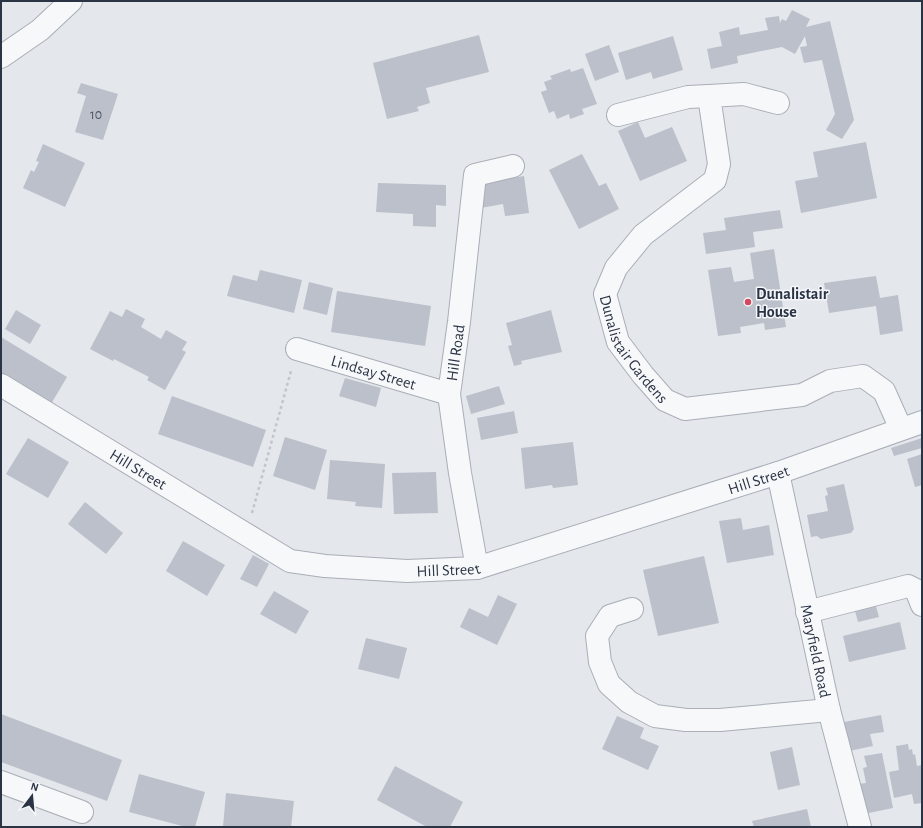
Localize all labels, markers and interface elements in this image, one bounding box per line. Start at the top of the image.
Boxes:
house number: 10 [90,108,102,122]
place label: Dunalistair House [756,286,829,320]
street label: Dunalistair Gardens [597,293,671,406]
marker: Dunalistair House [743,297,753,307]
street label: Hill Road [444,323,468,382]
street label: Lindsay Street [329,353,418,393]
street label: Hill Street [107,446,169,493]
street label: Hill Street [726,463,791,497]
street label: Hill Street [416,561,482,580]
street label: Maryfield Road [798,603,833,699]
north arrow [12,776,52,816]
text: N [29,781,40,793]

